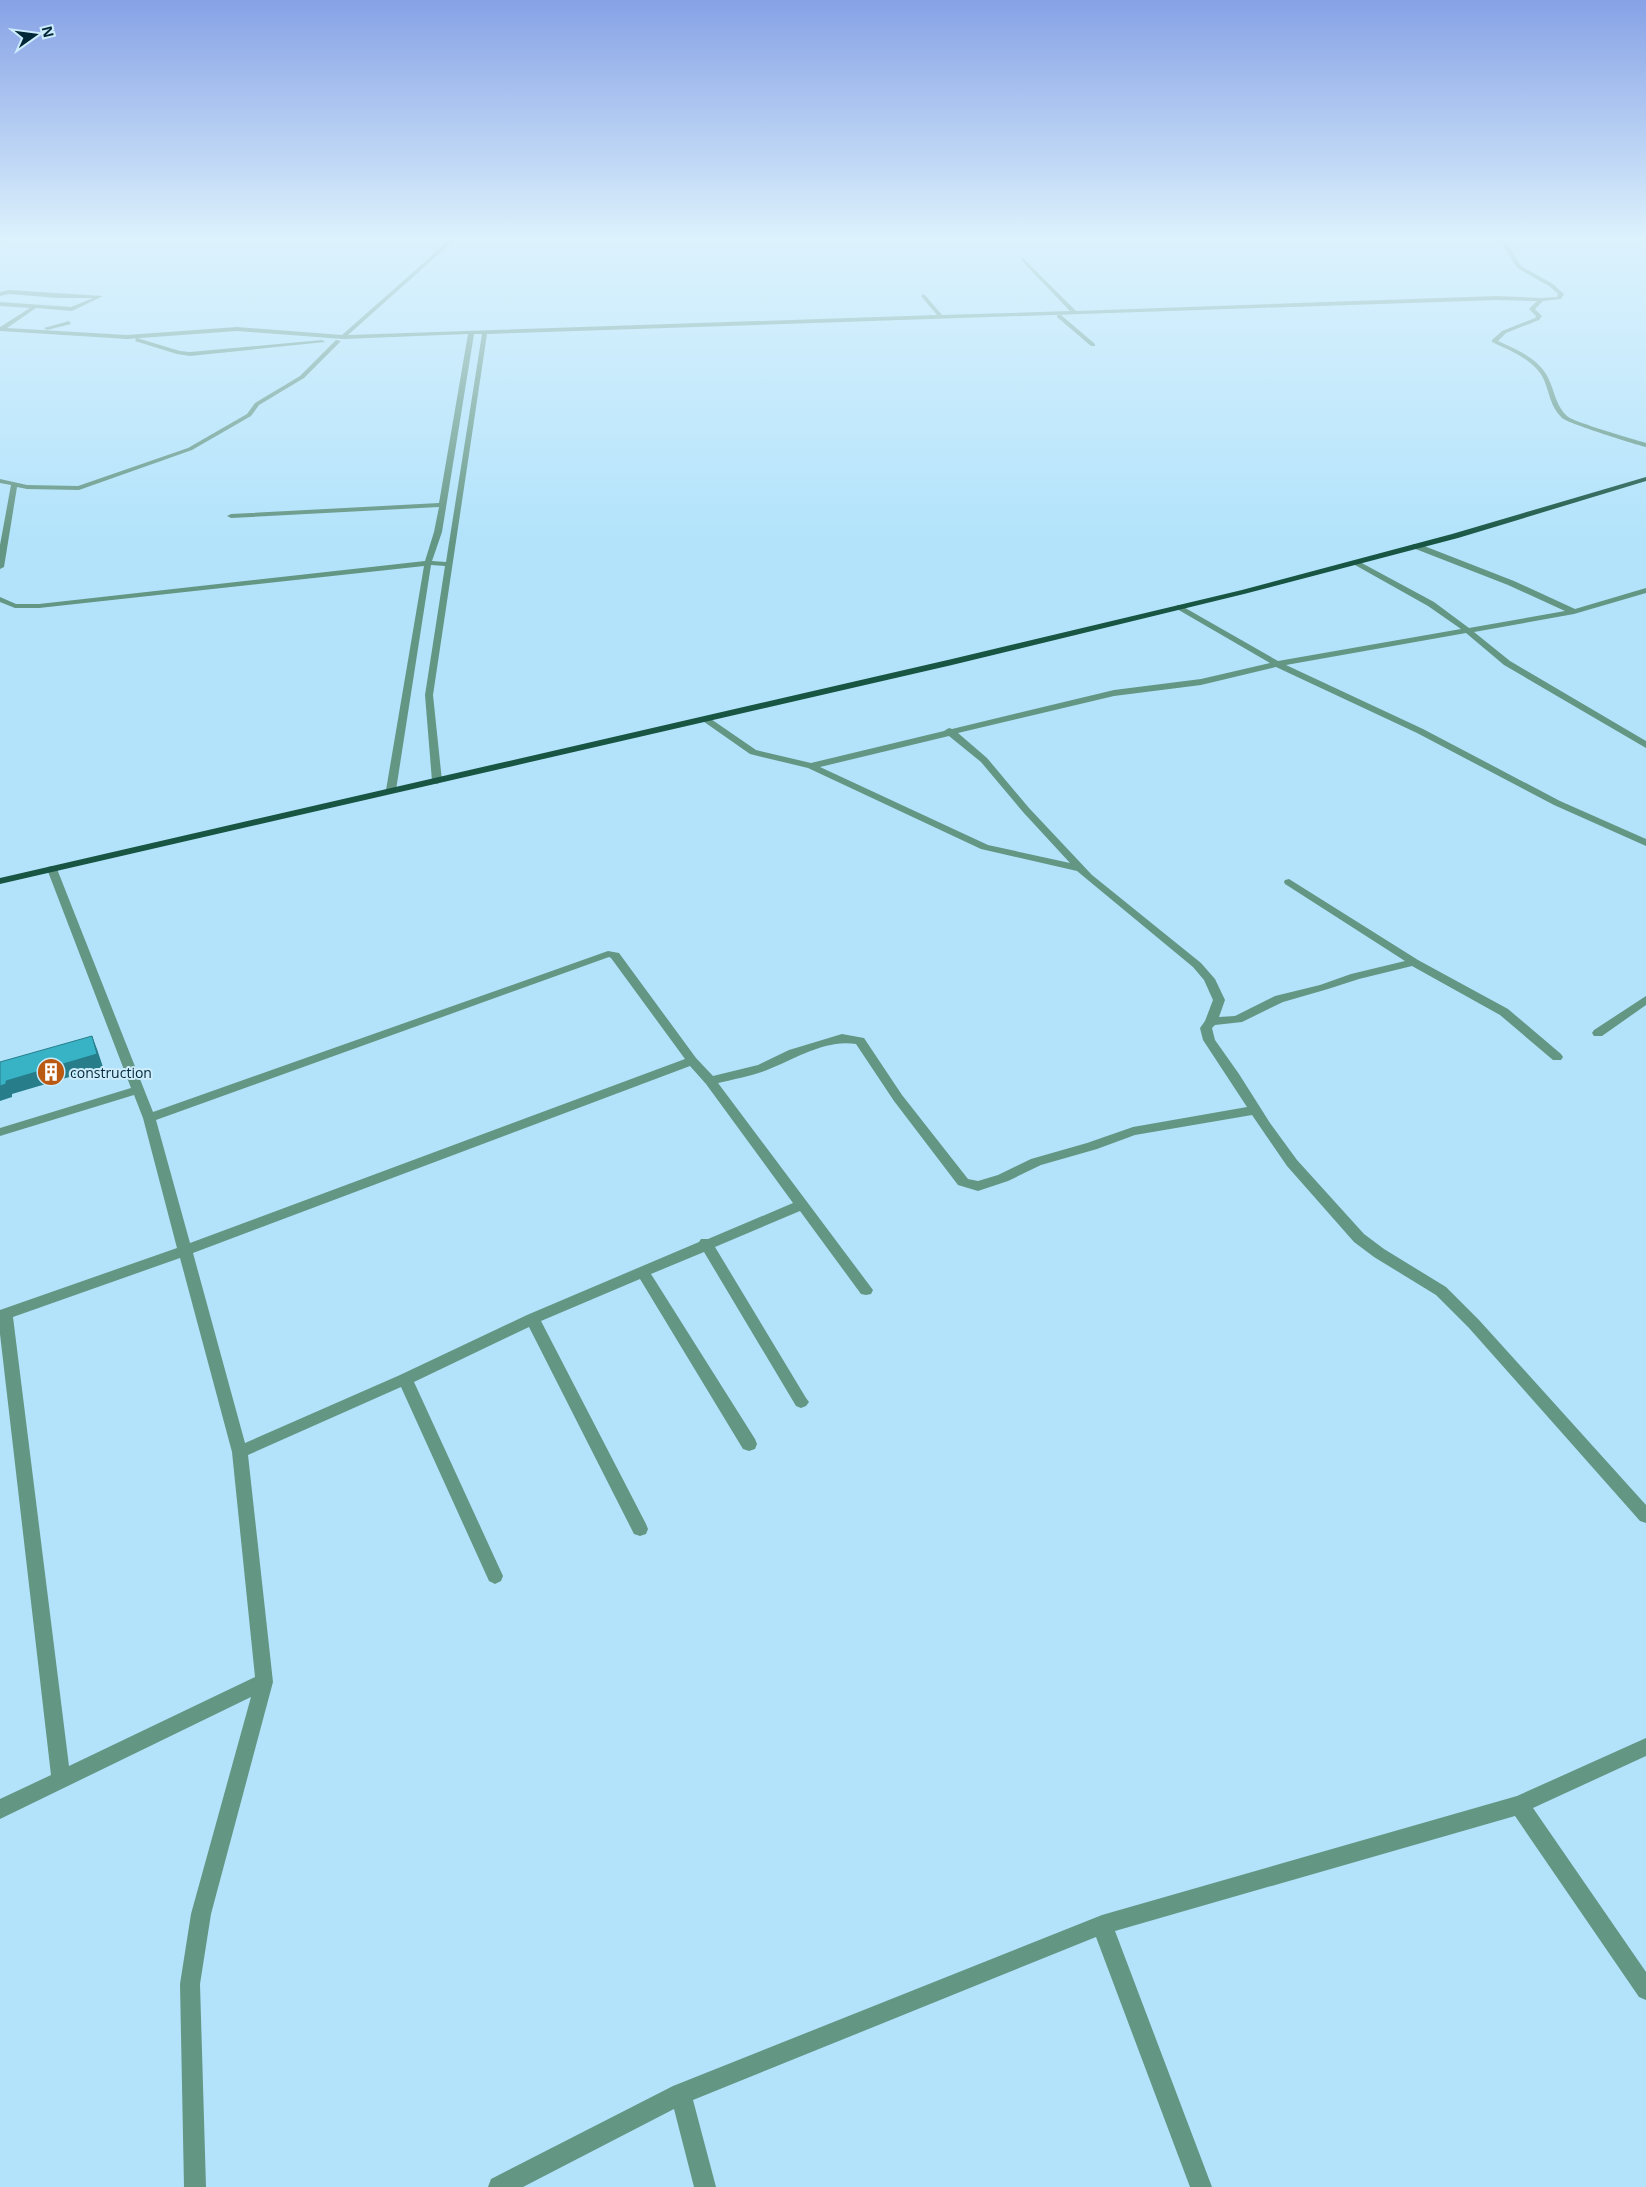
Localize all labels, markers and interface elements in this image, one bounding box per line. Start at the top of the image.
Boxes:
north arrow [10,10,60,60]
text: N [38,24,59,40]
building icon: construction [36,1057,66,1087]
place label: construction [70,1063,152,1082]

